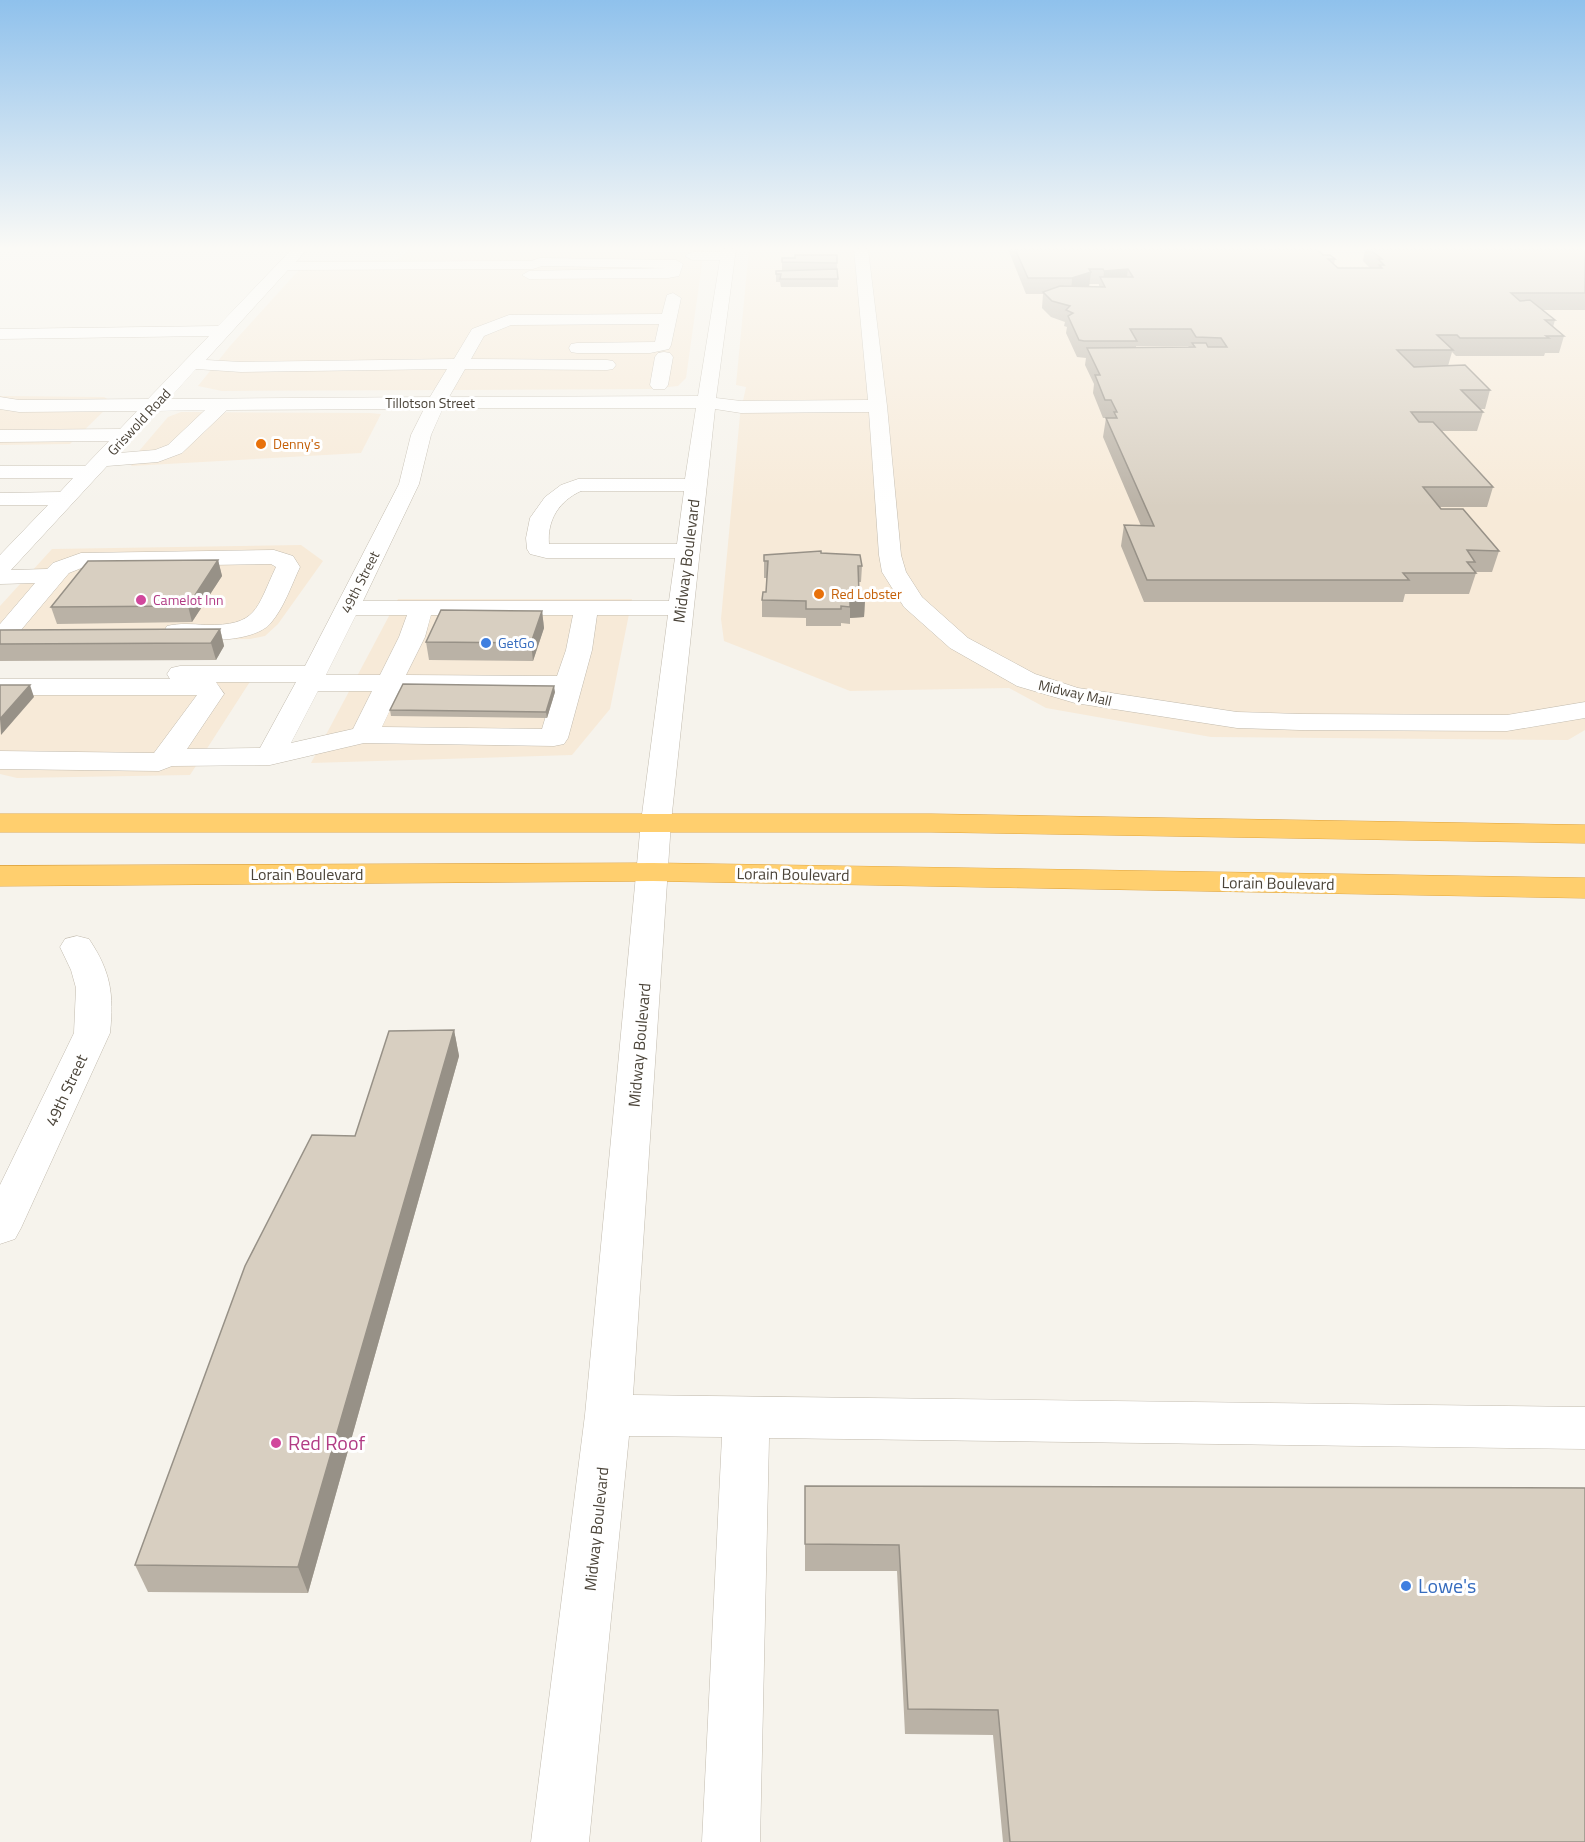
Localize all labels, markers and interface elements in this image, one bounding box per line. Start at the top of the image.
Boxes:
street label: Griswold Road [102,383,175,460]
street label: Tillotson Street [385,392,475,413]
place label: Denny's [273,433,320,454]
marker: Denny's [254,437,268,451]
street label: Midway Boulevard [667,498,705,624]
street label: 49th Street [335,547,384,617]
place label: Red Lobster [831,583,902,604]
marker: Red Lobster [812,587,826,601]
place label: Camelot Inn [153,589,223,610]
marker: Camelot Inn [134,593,148,607]
place label: GetGo [498,632,535,653]
marker: GetGo [479,636,493,650]
street label: Midway Mall [1036,674,1114,711]
street label: Lorain Boulevard [736,861,850,887]
street label: Lorain Boulevard [250,862,364,886]
street label: Lorain Boulevard [1221,870,1335,896]
street label: Midway Boulevard [622,982,656,1108]
street label: 49th Street [39,1050,93,1130]
place label: Red Roof [288,1427,365,1458]
marker: Red Roof [269,1436,283,1450]
street label: Midway Boulevard [578,1466,614,1592]
place label: Lowe's [1418,1570,1476,1601]
marker: Lowe's [1399,1579,1413,1593]

